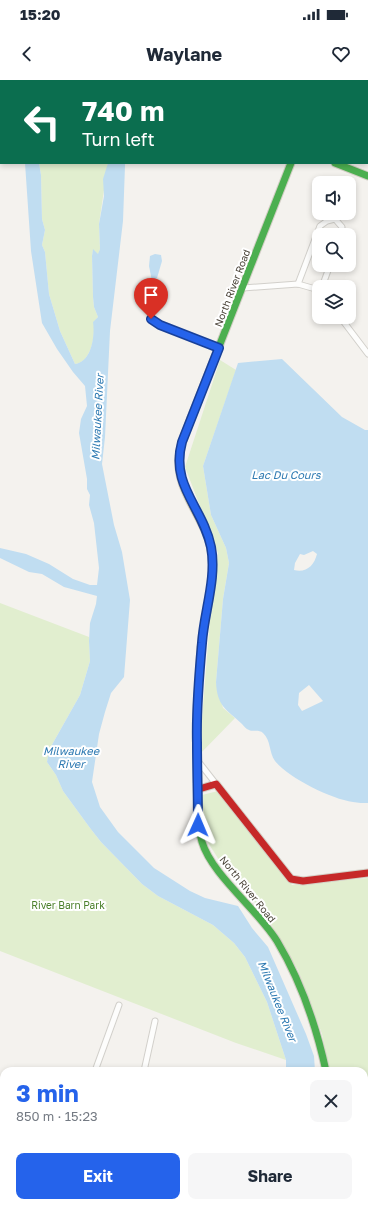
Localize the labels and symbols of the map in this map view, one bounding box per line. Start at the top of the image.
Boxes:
street label: North River Road [212,248,252,328]
pin [134,278,168,319]
water label: Milwaukee River [88,372,106,460]
water label: Lac Du Cours [251,468,322,481]
water label: Milwaukee River [43,744,101,770]
position arrow [177,804,219,846]
street label: North River Road [218,853,278,925]
park label: River Barn Park [31,899,105,911]
water label: Milwaukee River [256,959,301,1045]

